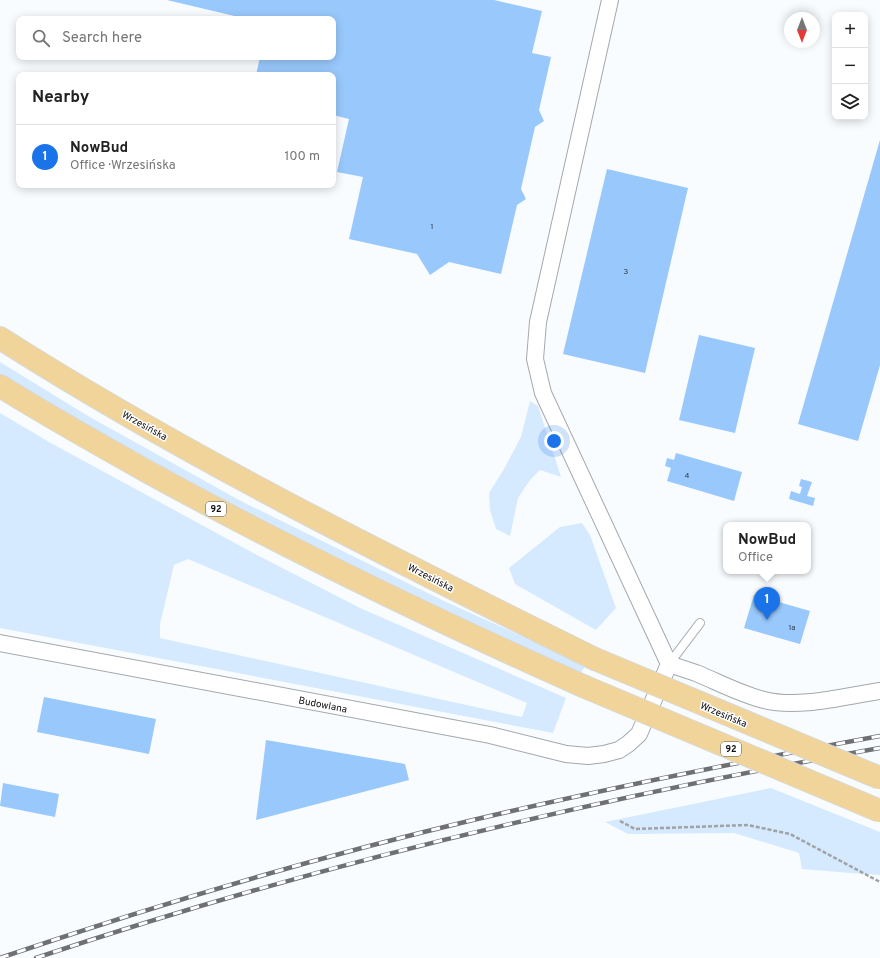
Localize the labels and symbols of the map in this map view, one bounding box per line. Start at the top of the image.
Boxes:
north arrow [784,12,820,48]
house number: 1 [431,222,433,232]
house number: 3 [624,267,629,277]
street label: Wrzesińska [119,409,169,444]
your location [544,431,564,451]
house number: 4 [685,471,690,481]
road number: 92 [206,502,226,516]
street label: Wrzesińska [405,561,455,595]
pin: 1 [754,587,780,620]
house number: 1a [789,623,795,633]
street label: Budowlana [297,694,348,717]
street label: Wrzesińska [698,700,749,731]
road number: 92 [721,742,741,756]

